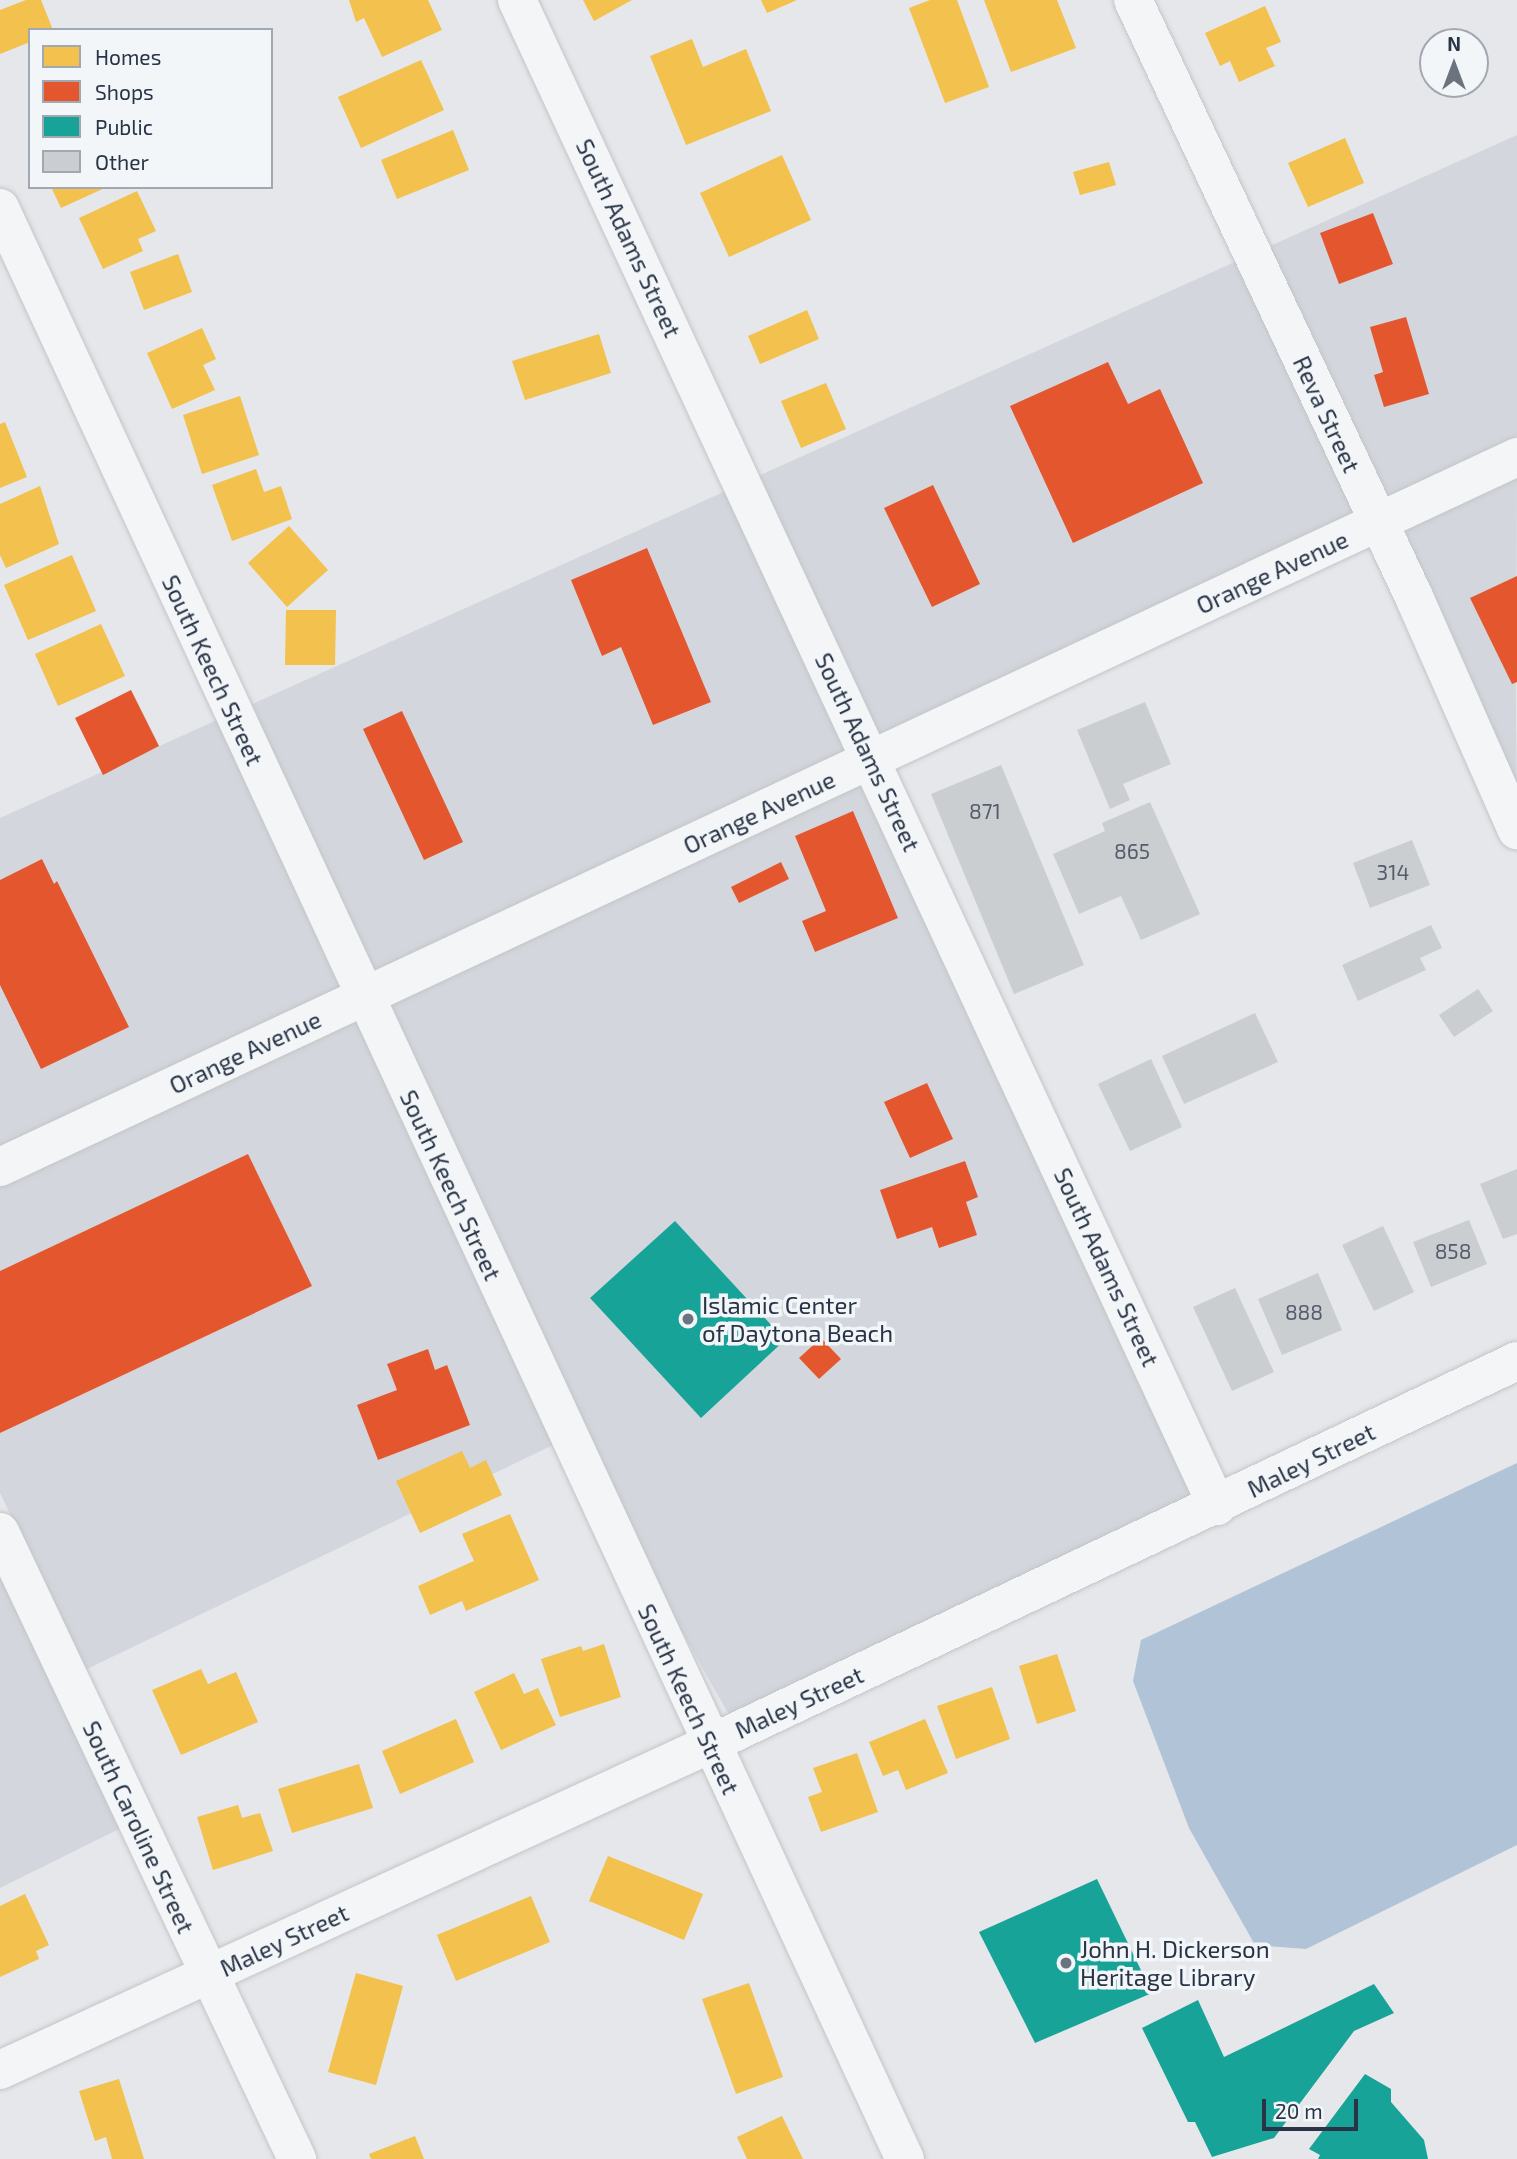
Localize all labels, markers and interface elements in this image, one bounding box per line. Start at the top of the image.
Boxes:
legend [28,28,273,189]
north arrow [1419,28,1489,98]
text: N [1447,32,1461,55]
text: Homes [95,44,161,69]
text: Shops [95,79,154,104]
text: Public [95,114,153,139]
street label: South Adams Street [570,134,688,342]
text: Other [95,149,149,174]
street label: Reva Street [1287,351,1367,477]
street label: Orange Avenue [1191,524,1353,620]
street label: South Keech Street [156,570,270,770]
street label: South Adams Street [809,648,927,856]
street label: Orange Avenue [678,764,840,860]
house number: 871 [969,798,1001,824]
house number: 865 [1114,838,1150,864]
house number: 314 [1377,859,1409,885]
street label: Orange Avenue [164,1004,326,1100]
street label: South Keech Street [394,1085,508,1285]
street label: South Adams Street [1048,1163,1166,1371]
house number: 858 [1435,1238,1471,1264]
place label: Islamic Center of Daytona Beach [702,1291,894,1347]
house number: 888 [1285,1299,1323,1325]
marker: Islamic Center of Daytona Beach [680,1311,696,1327]
street label: Maley Street [1242,1417,1380,1503]
street label: South Keech Street [632,1599,746,1799]
street label: Maley Street [730,1660,868,1744]
street label: South Caroline Street [77,1716,201,1938]
street label: Maley Street [215,1898,353,1982]
place label: John H. Dickerson Heritage Library [1080,1935,1270,1991]
marker: John H. Dickerson Heritage Library [1058,1955,1074,1971]
scale bar [1265,2086,1361,2130]
text: 20 m [1275,2098,1323,2123]

